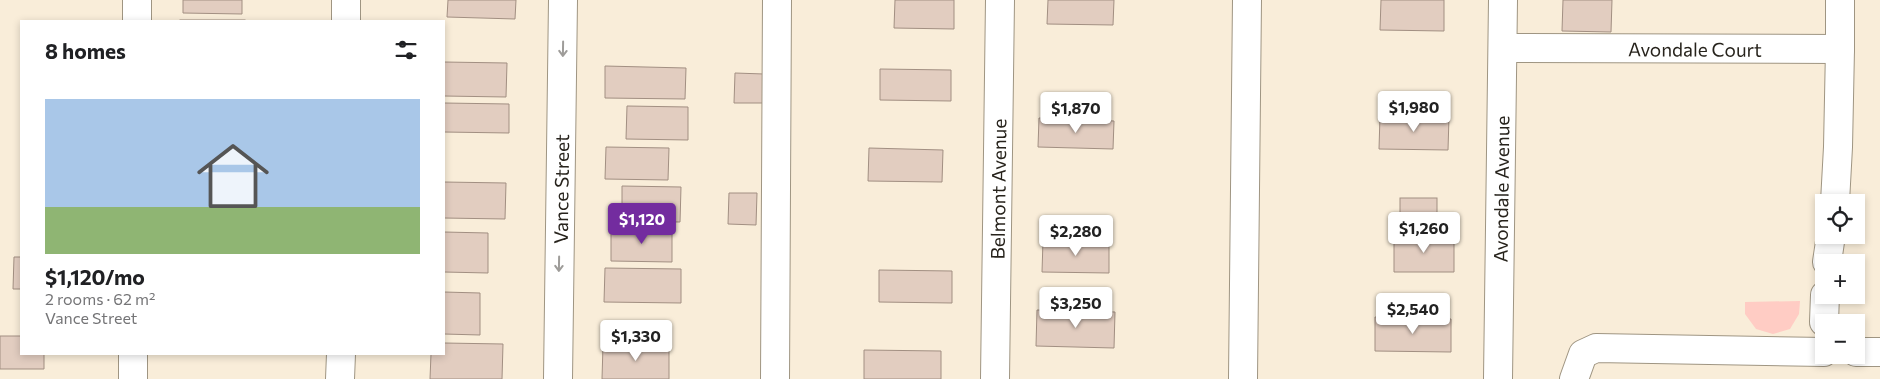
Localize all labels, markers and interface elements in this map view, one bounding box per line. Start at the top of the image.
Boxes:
icon: filters [392,36,420,64]
street label: Avondale Court [1628,37,1762,60]
text: 8 homes [45,38,126,63]
one-way arrow [558,40,567,56]
pin: $1,980 [1373,90,1455,133]
pin: $1,870 [1035,92,1117,134]
text: $1,980 [1389,97,1439,116]
text: $1,870 [1051,98,1101,117]
street label: Avondale Avenue [1488,115,1513,263]
street label: Belmont Avenue [985,118,1010,260]
icon: home [188,131,278,221]
street label: Vance Street [548,134,573,244]
map controls [1815,194,1865,364]
button: locate [1815,194,1865,244]
pin: $1,120 [601,202,683,245]
text: $1,120 [619,209,665,228]
pin: $1,260 [1383,212,1465,254]
pin: $2,280 [1035,214,1117,257]
text: $1,260 [1399,218,1449,237]
text: $2,280 [1050,221,1102,240]
button: + [1815,254,1865,304]
one-way arrow [555,255,564,271]
text: $1,120/mo [45,264,145,289]
pin: $3,250 [1035,286,1117,329]
text: 2 rooms · 62 m² [45,289,155,308]
pin: $2,540 [1372,292,1454,335]
text: $3,250 [1050,293,1102,312]
text: $2,540 [1387,299,1439,318]
text: Vance Street [45,308,137,327]
button: − [1815,314,1865,364]
pin: $1,330 [595,320,677,362]
text: $1,330 [611,326,661,345]

